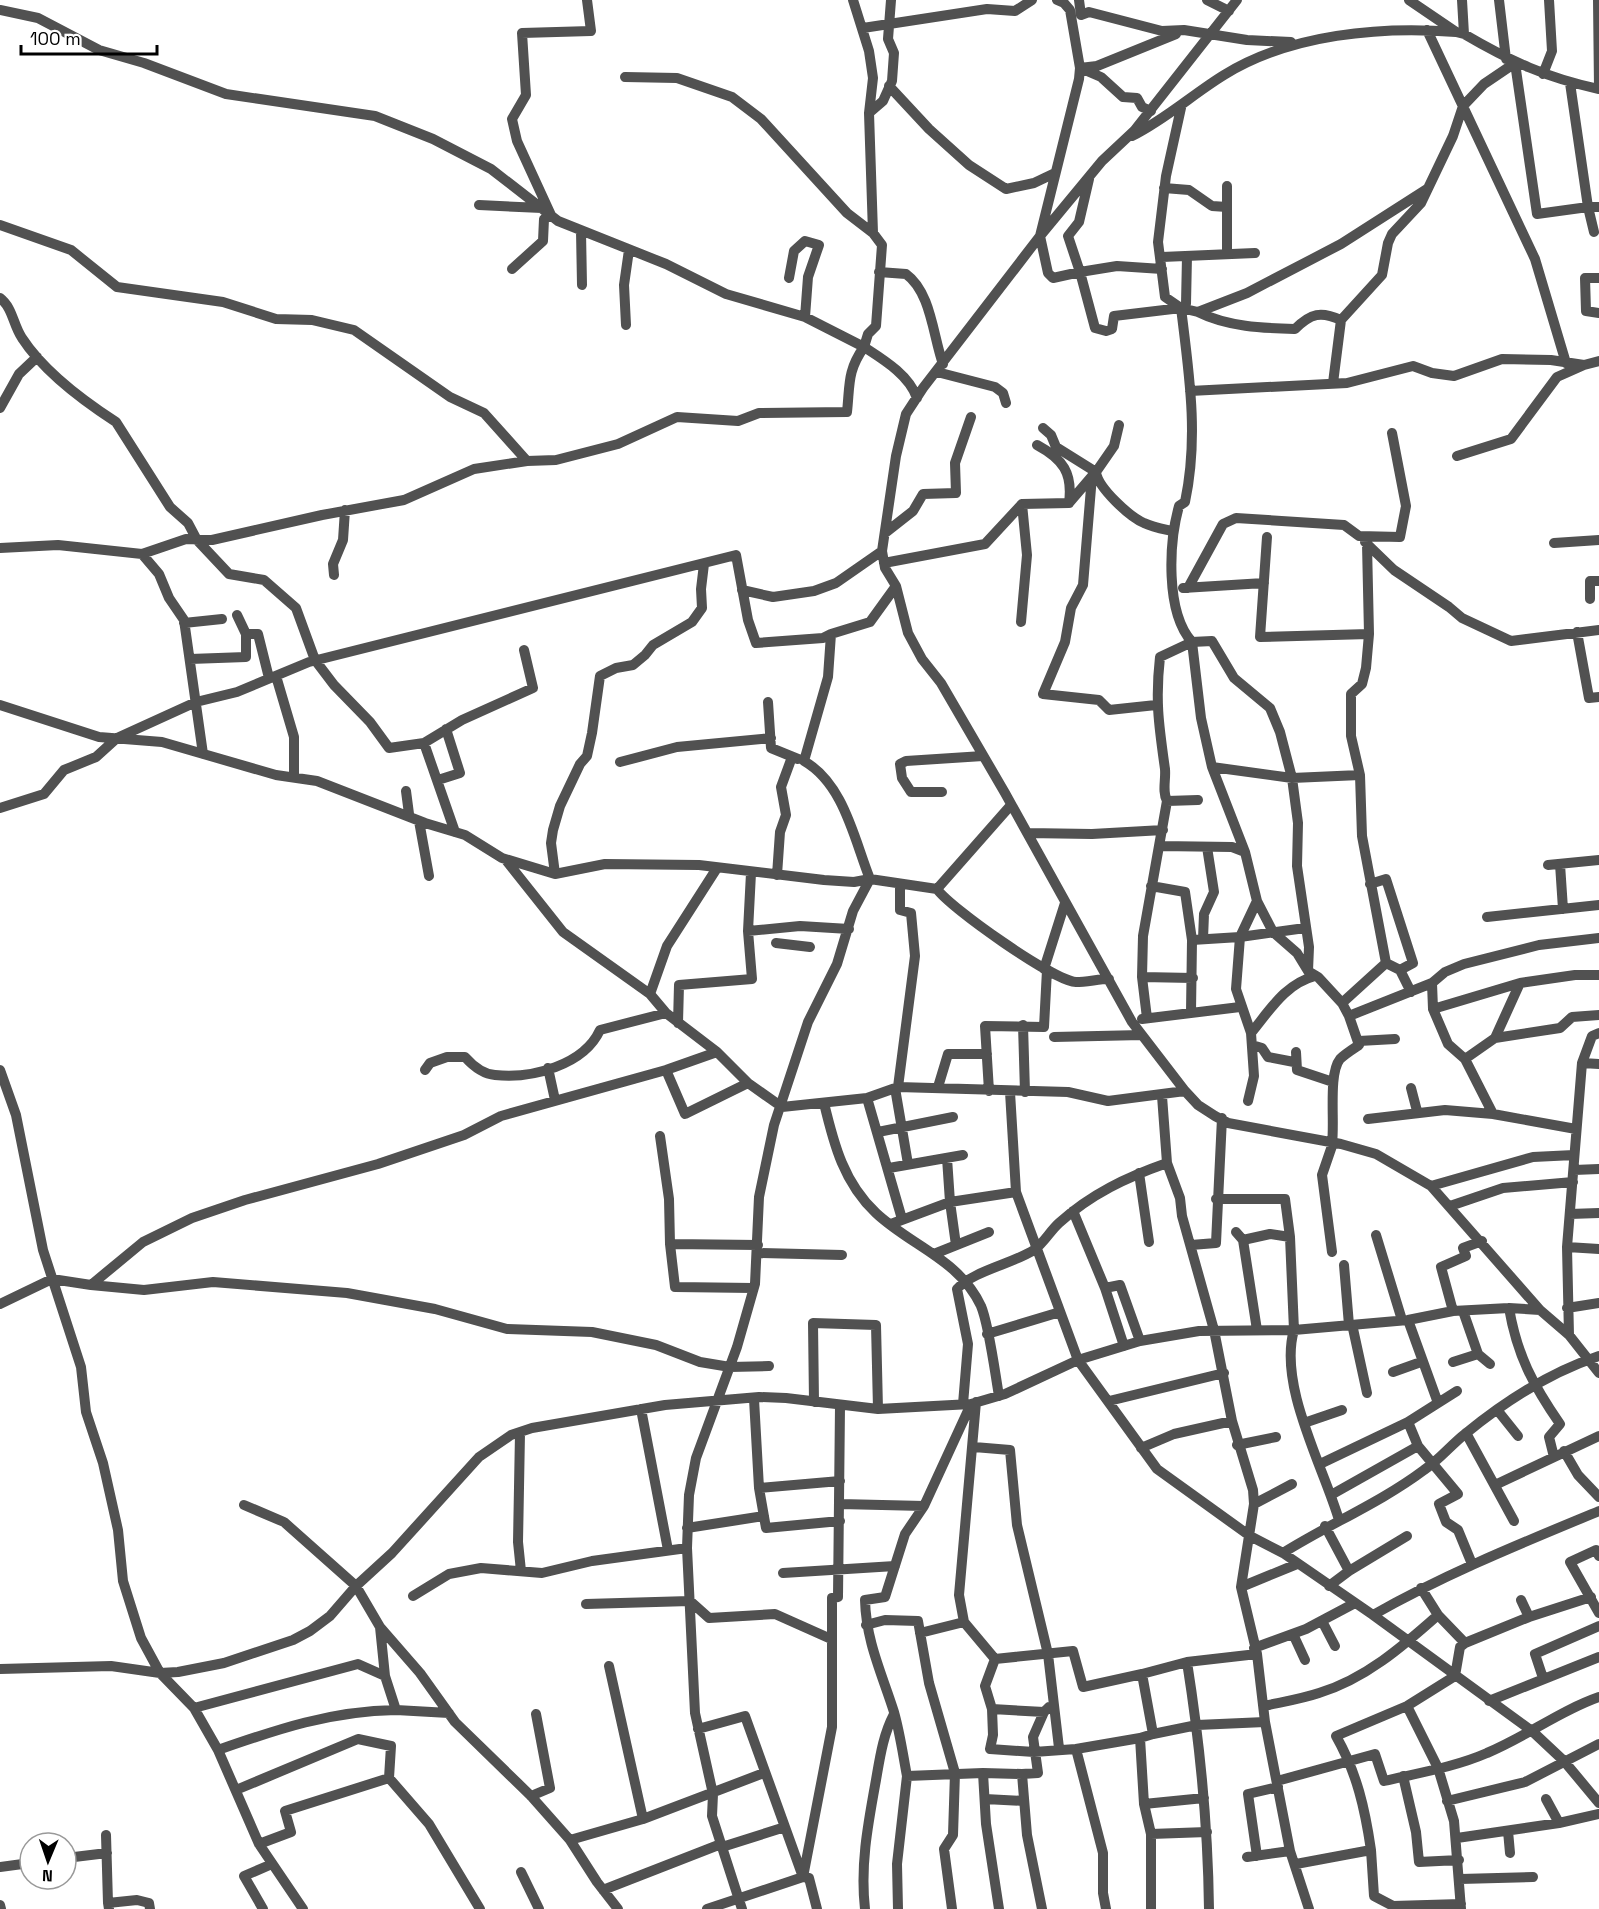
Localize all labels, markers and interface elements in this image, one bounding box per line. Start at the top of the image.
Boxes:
scale bar [21,18,158,56]
text: 100 m [30,27,81,50]
north arrow [18,1831,78,1891]
text: N [42,1865,53,1886]

